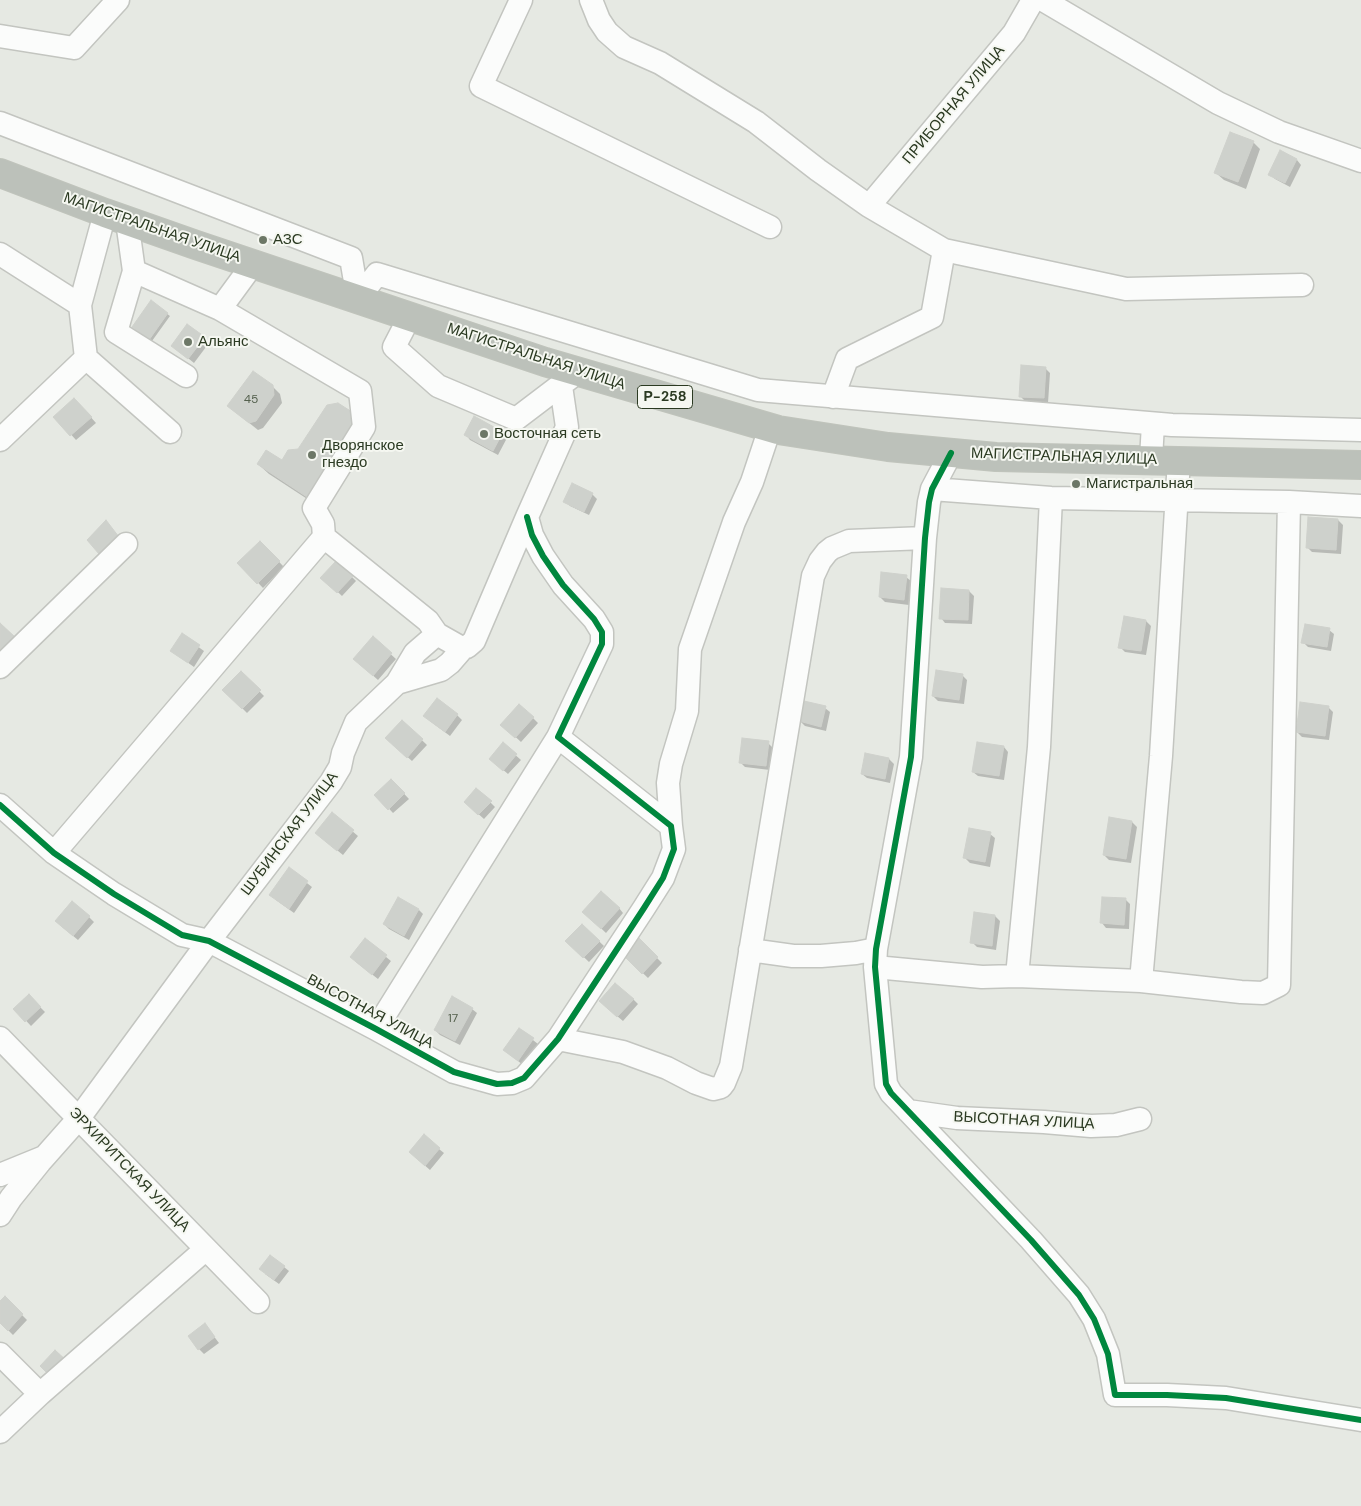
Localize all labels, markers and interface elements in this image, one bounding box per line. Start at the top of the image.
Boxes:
street label: ПРИБОРНАЯ УЛИЦА [899,42,1009,168]
street label: МАГИСТРАЛЬНАЯ УЛИЦА [61,189,243,267]
place label: АЗС [273,231,303,249]
marker: АЗС [257,234,269,246]
street label: МАГИСТРАЛЬНАЯ УЛИЦА [445,320,627,394]
place label: Альянс [198,333,248,351]
marker: Альянс [182,336,194,348]
road number: Р-258 [638,386,692,408]
house number: 45 [244,393,258,407]
place label: Восточная сеть [494,425,601,443]
marker: Восточная сеть [478,428,490,440]
place label: Дворянское гнездо [322,437,404,472]
street label: МАГИСТРАЛЬНАЯ УЛИЦА [971,445,1157,469]
marker: Дворянское гнездо [306,449,318,461]
place label: Магистральная [1086,475,1193,493]
marker: Магистральная [1070,478,1082,490]
street label: ШУБИНСКАЯ УЛИЦА [238,769,342,899]
street label: ВЫСОТНАЯ УЛИЦА [304,971,436,1053]
house number: 17 [448,1012,458,1026]
street label: ЭРХИРИТСКАЯ УЛИЦА [65,1104,193,1236]
street label: ВЫСОТНАЯ УЛИЦА [953,1108,1095,1134]

